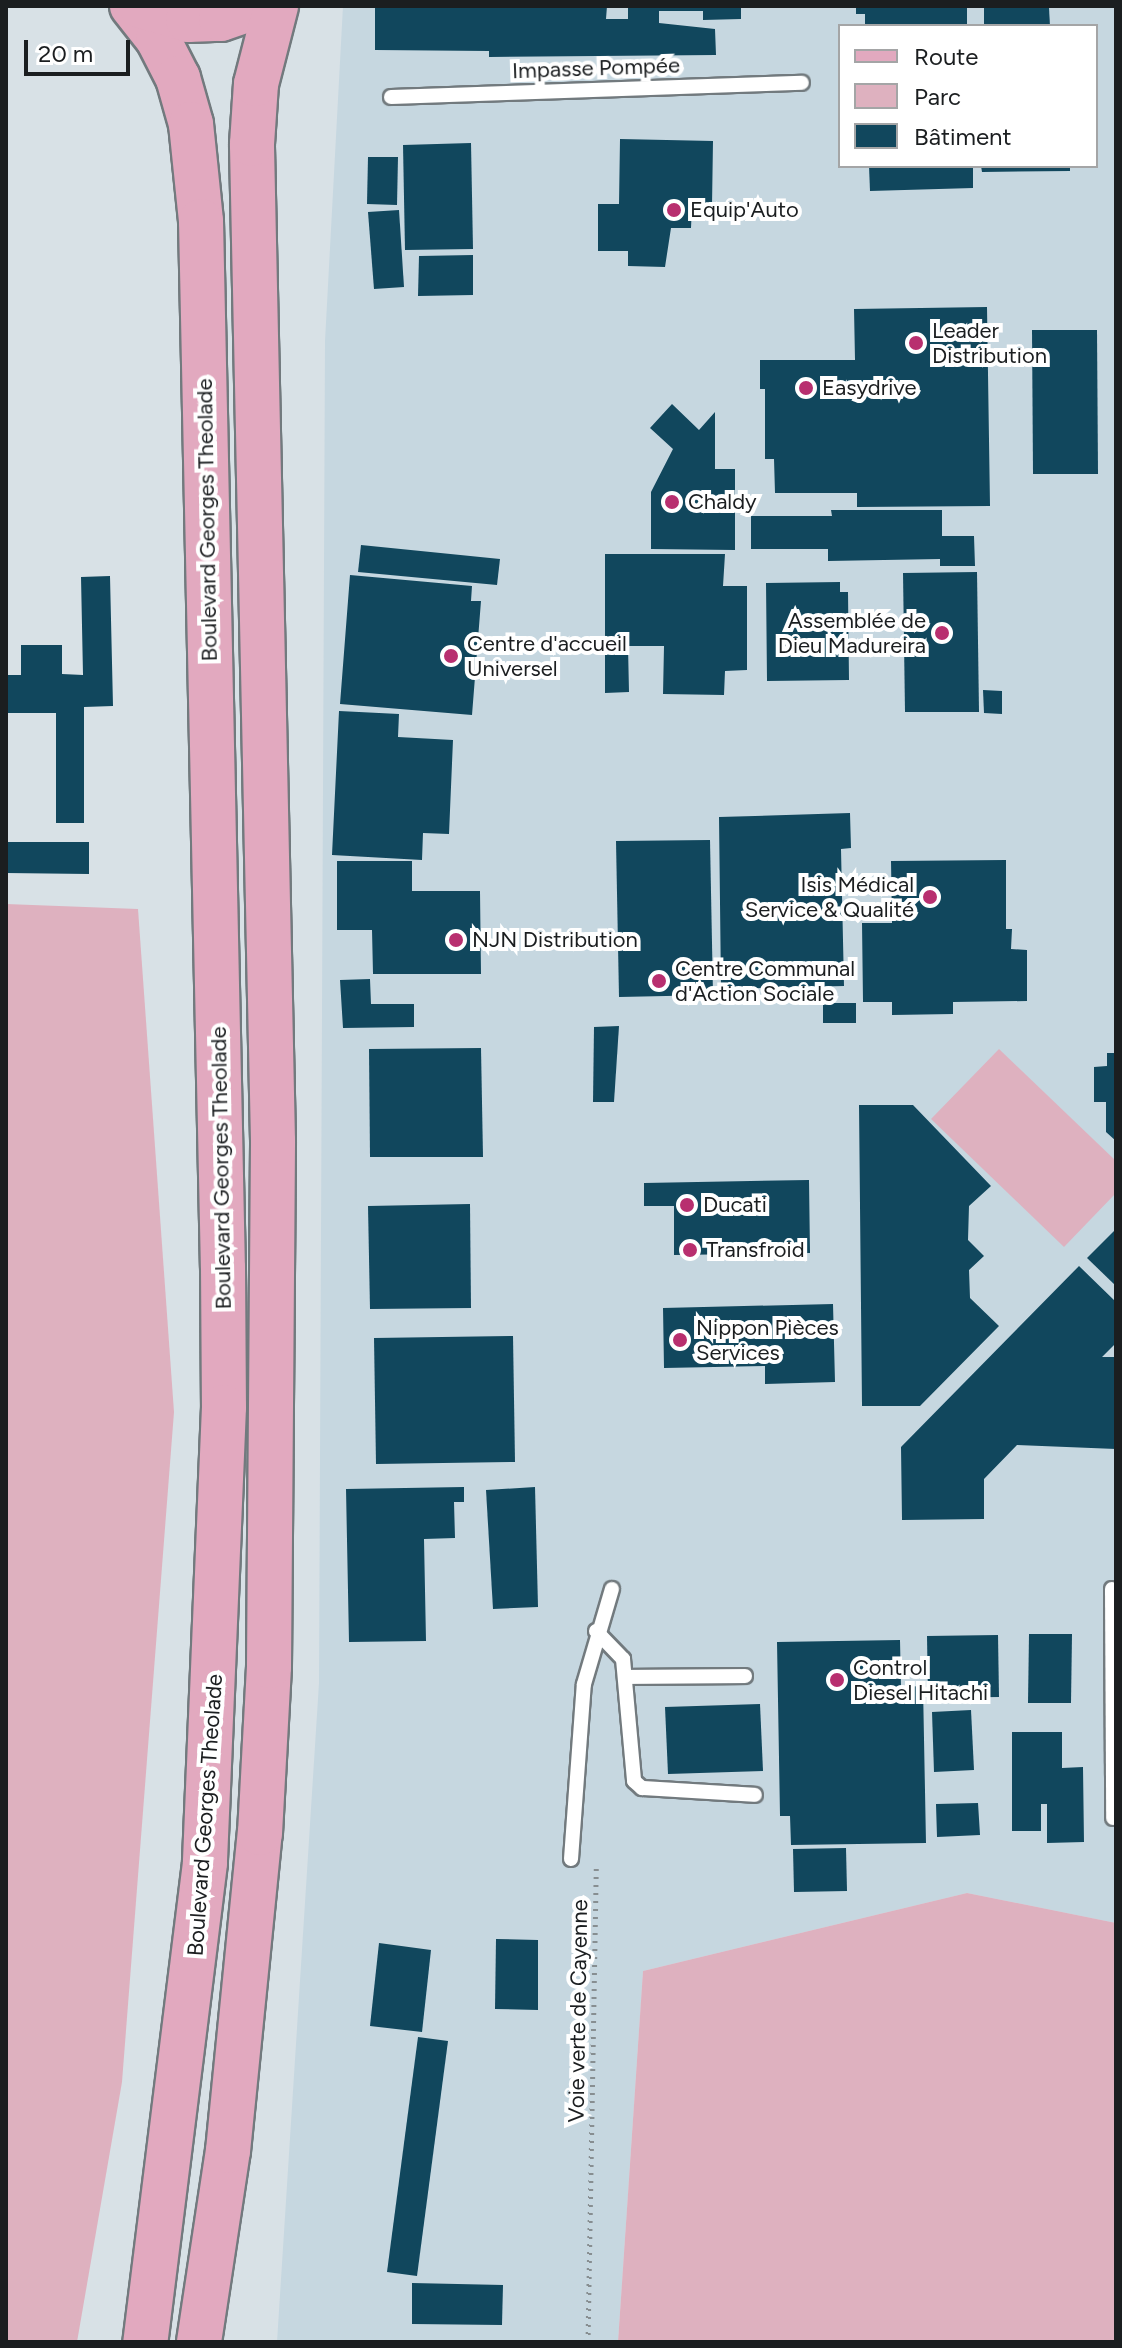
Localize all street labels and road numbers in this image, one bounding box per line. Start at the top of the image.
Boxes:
street label: Impasse Pompée [512,52,680,84]
street label: Boulevard Georges Theolade [191,378,223,662]
street label: Boulevard Georges Theolade [205,1026,237,1310]
street label: Boulevard Georges Theolade [182,1673,228,1957]
street label: Voie verte de Cayenne [563,1899,593,2123]

